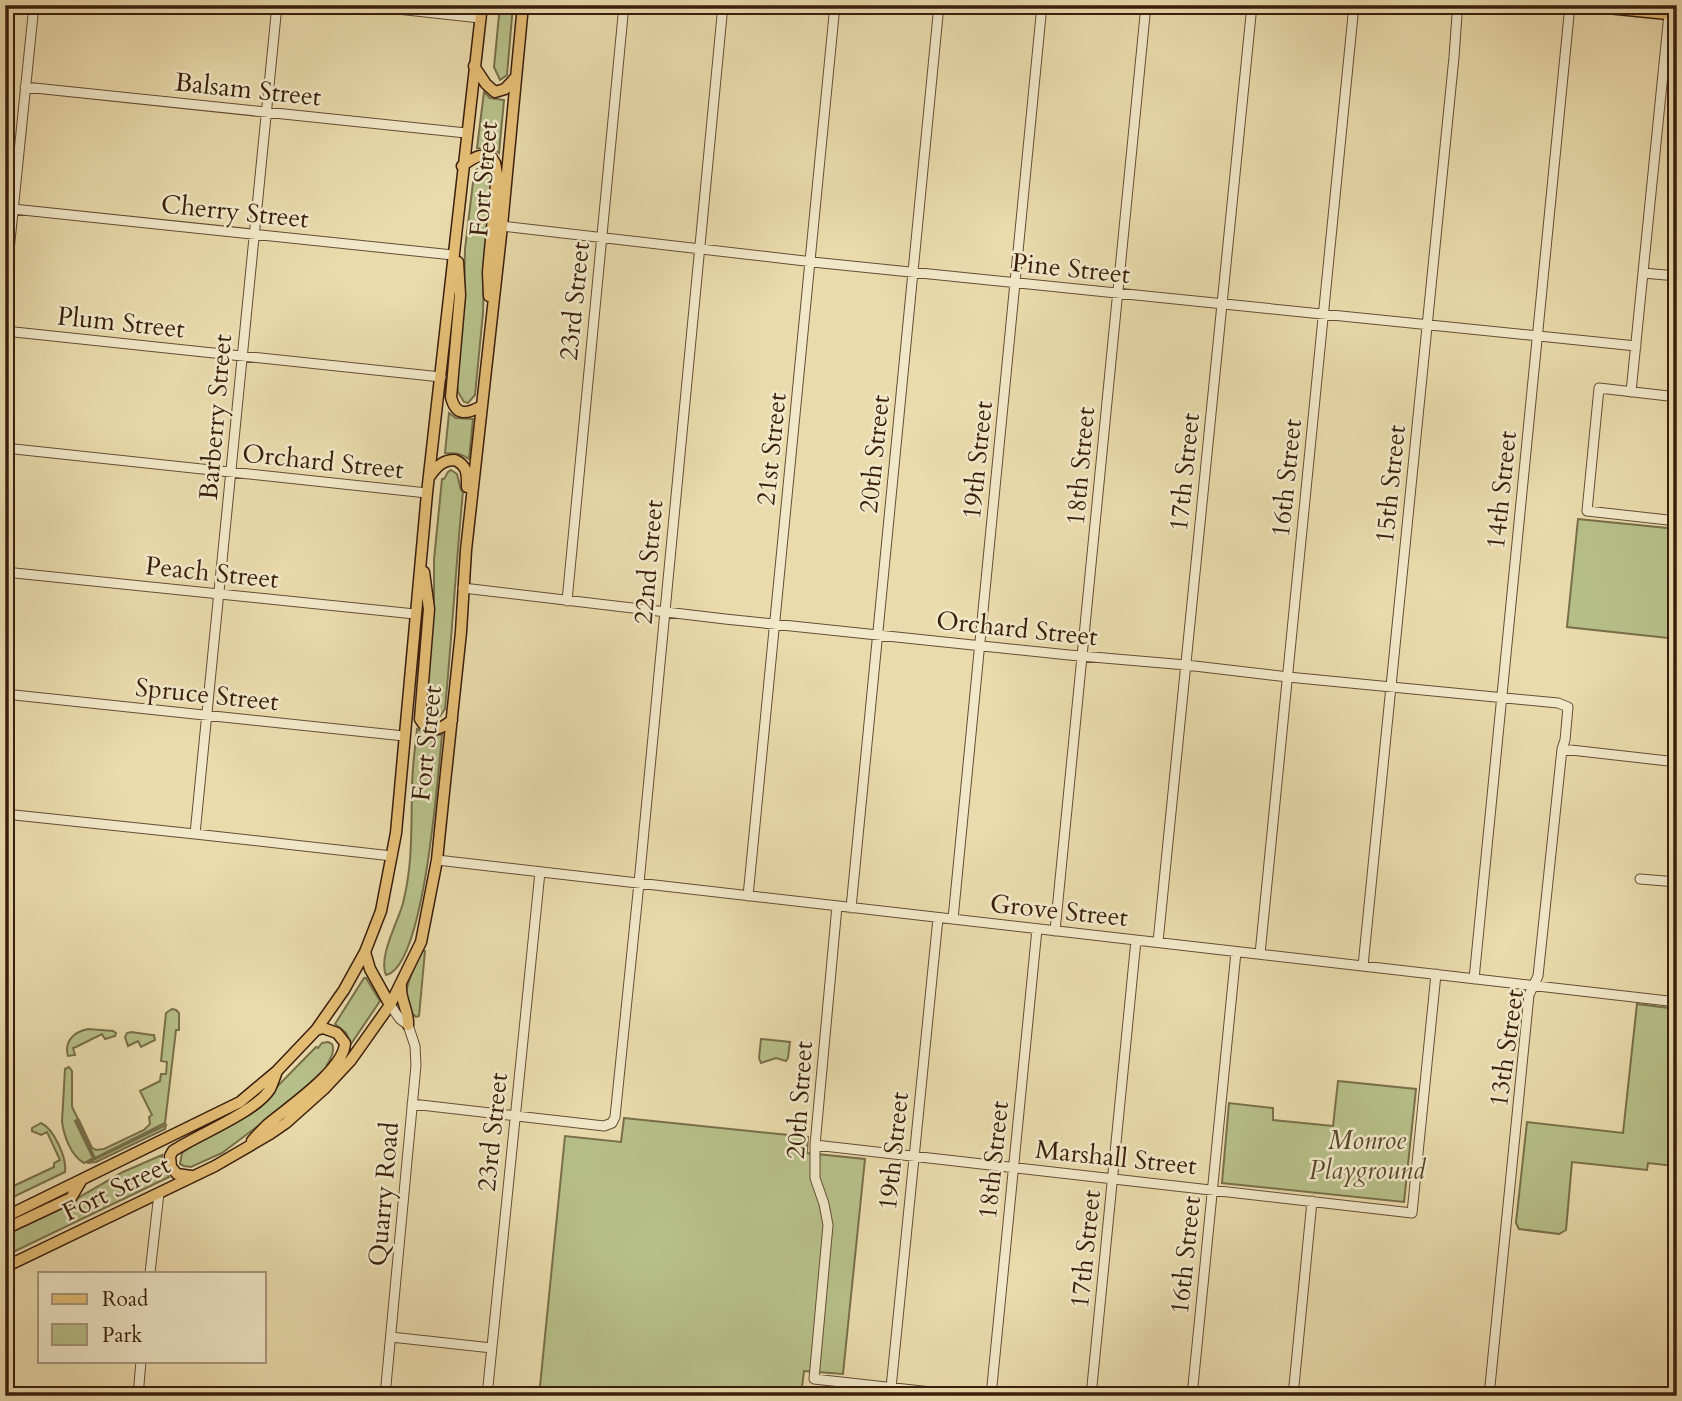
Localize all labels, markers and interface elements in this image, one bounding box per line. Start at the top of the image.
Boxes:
street label: Balsam Street [173,64,323,115]
street label: Fort Street [461,120,506,238]
street label: Cherry Street [159,186,310,237]
street label: 23rd Street [551,240,598,362]
street label: Pine Street [1010,245,1132,292]
street label: Plum Street [56,298,186,347]
street label: Barberry Street [191,333,240,501]
street label: 21st Street [748,391,795,507]
street label: 20th Street [851,393,898,515]
street label: 19th Street [954,399,1001,521]
street label: 18th Street [1058,405,1103,527]
street label: 17th Street [1161,411,1208,533]
street label: 16th Street [1263,417,1310,539]
street label: 15th Street [1367,423,1414,545]
street label: 14th Street [1478,429,1525,551]
street label: Orchard Street [240,436,405,487]
street label: 22nd Street [626,498,671,626]
street label: Peach Street [143,548,280,597]
street label: Orchard Street [934,603,1099,654]
street label: Spruce Street [134,670,280,719]
street label: Fort Street [403,683,450,803]
street label: Grove Street [988,886,1130,935]
street label: 13th Street [1481,987,1532,1109]
street label: 20th Street [778,1040,821,1160]
street label: 23rd Street [469,1071,516,1193]
street label: 19th Street [870,1090,917,1212]
street label: 18th Street [970,1099,1017,1221]
street label: Quarry Road [360,1120,407,1268]
park label: Monroe Playground [1309,1123,1427,1188]
street label: Marshall Street [1033,1132,1198,1183]
street label: Fort Street [56,1147,176,1230]
street label: 17th Street [1062,1188,1109,1310]
street label: 16th Street [1162,1194,1209,1316]
legend [38,1272,266,1362]
text: Road [102,1285,148,1314]
text: Park [102,1321,143,1350]

